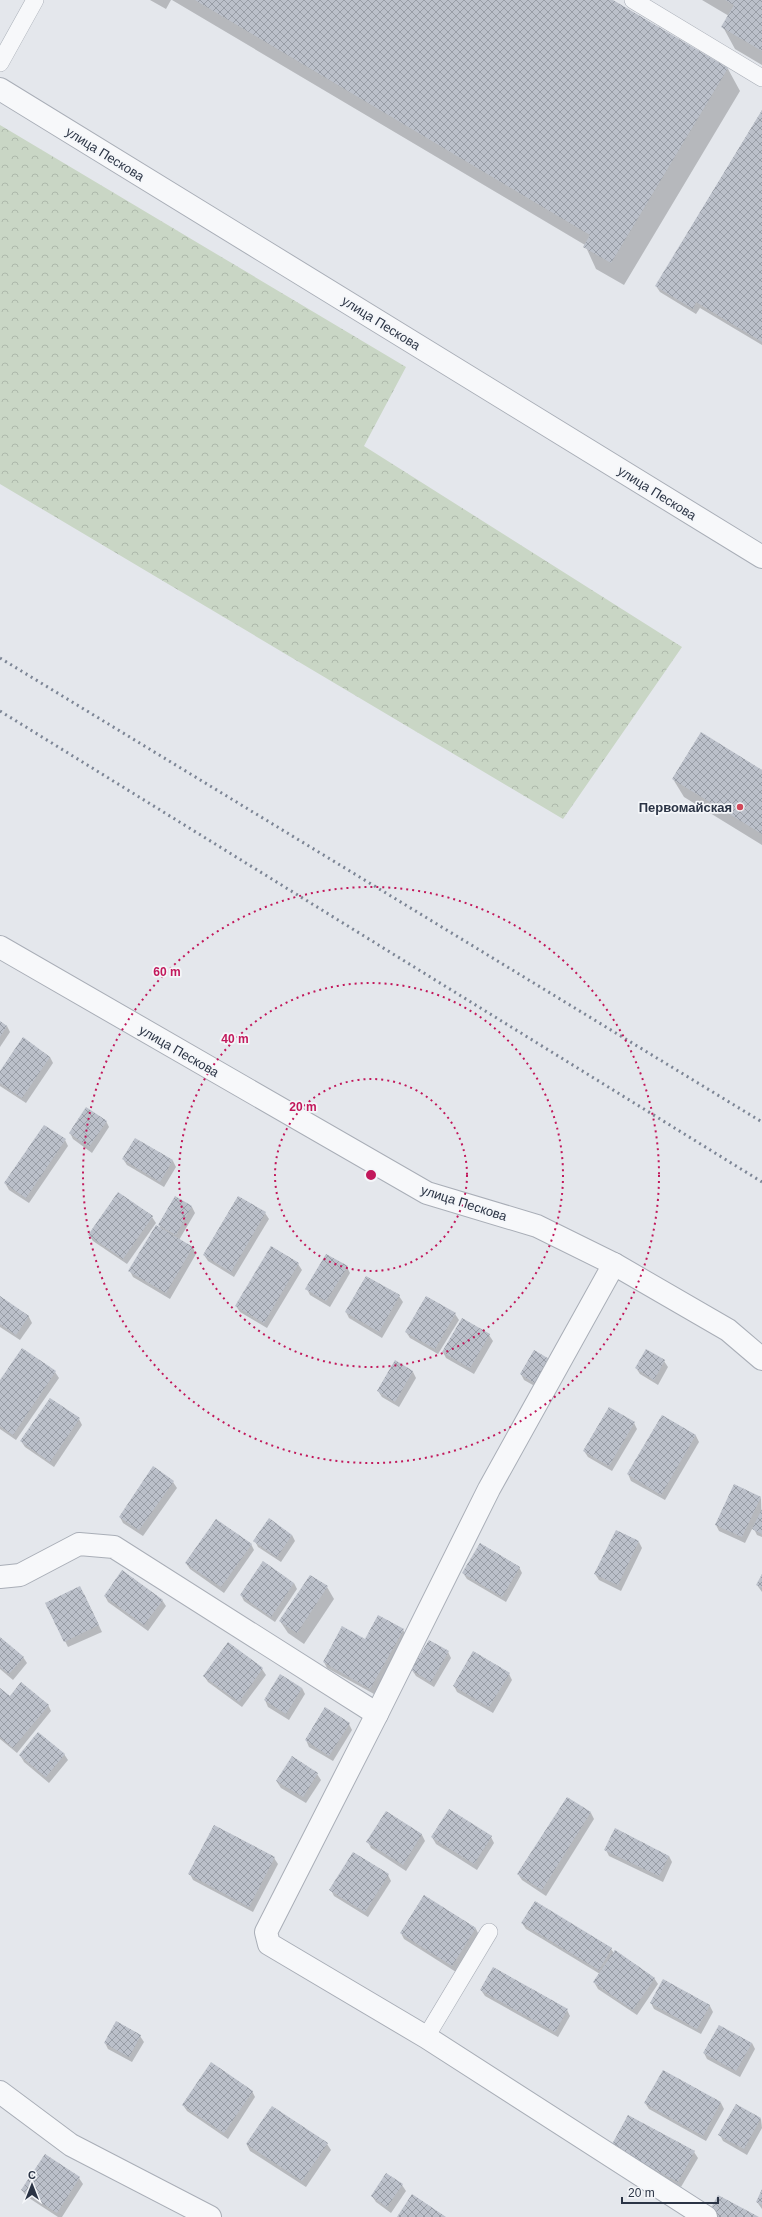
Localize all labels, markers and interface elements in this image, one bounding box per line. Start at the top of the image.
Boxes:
street label: улица Пескова [63,124,148,184]
street label: улица Пескова [339,293,424,353]
street label: улица Пескова [615,463,700,523]
place label: Первомайская [639,800,732,815]
marker: Первомайская [735,802,745,812]
text: 60 m [153,965,181,979]
street label: улица Пескова [137,1022,222,1080]
text: 40 m [221,1032,249,1046]
text: 20 m [289,1100,317,1114]
centre of rings [364,1168,378,1182]
street label: улица Пескова [419,1182,510,1224]
north arrow [12,2165,52,2205]
text: С [28,2169,36,2181]
scale bar [622,2179,718,2205]
text: 20 m [628,2186,655,2200]

